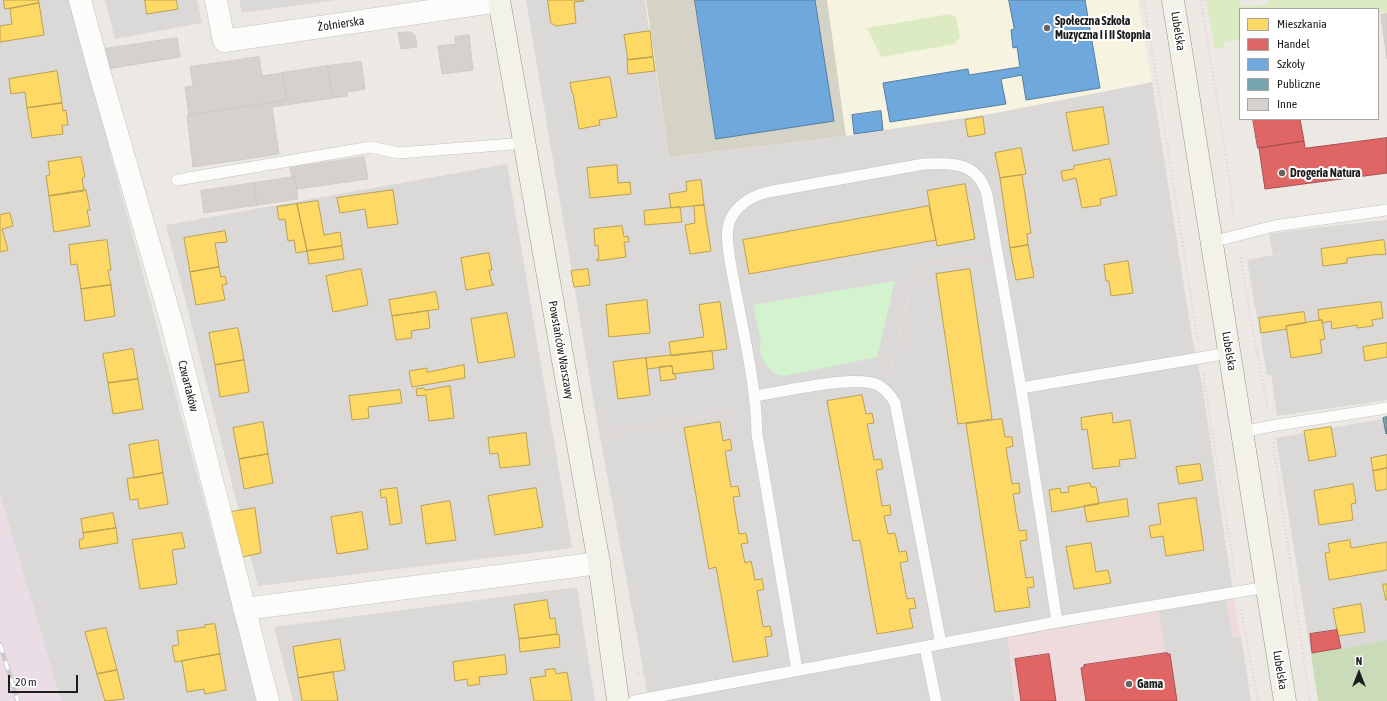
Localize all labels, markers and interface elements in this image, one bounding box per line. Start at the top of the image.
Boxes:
legend [1239,8,1379,120]
street label: Lubelska [1168,10,1188,52]
street label: Żołnierska [317,14,365,34]
place label: Społeczna Szkoła Muzyczna I i II Stopnia [1055,14,1151,42]
text: Mieszkania [1277,17,1327,31]
marker: Społeczna Szkoła Muzyczna I i II Stopnia [1042,23,1052,33]
text: Handel [1277,37,1310,51]
text: Szkoły [1277,57,1305,71]
text: Publiczne [1277,77,1320,91]
text: Inne [1277,97,1297,111]
place label: Drogeria Natura [1290,166,1361,180]
marker: Drogeria Natura [1277,168,1287,178]
street label: Powstańców Warszawy [545,300,577,400]
street label: Lubelska [1219,330,1239,372]
street label: Czwartaków [175,359,201,413]
street label: Lubelska [1270,649,1290,691]
north arrow [1339,653,1379,693]
text: N [1356,655,1362,667]
scale bar [10,667,80,693]
text: 20 m [15,675,37,689]
place label: Gama [1137,677,1163,691]
marker: Gama [1124,679,1134,689]

